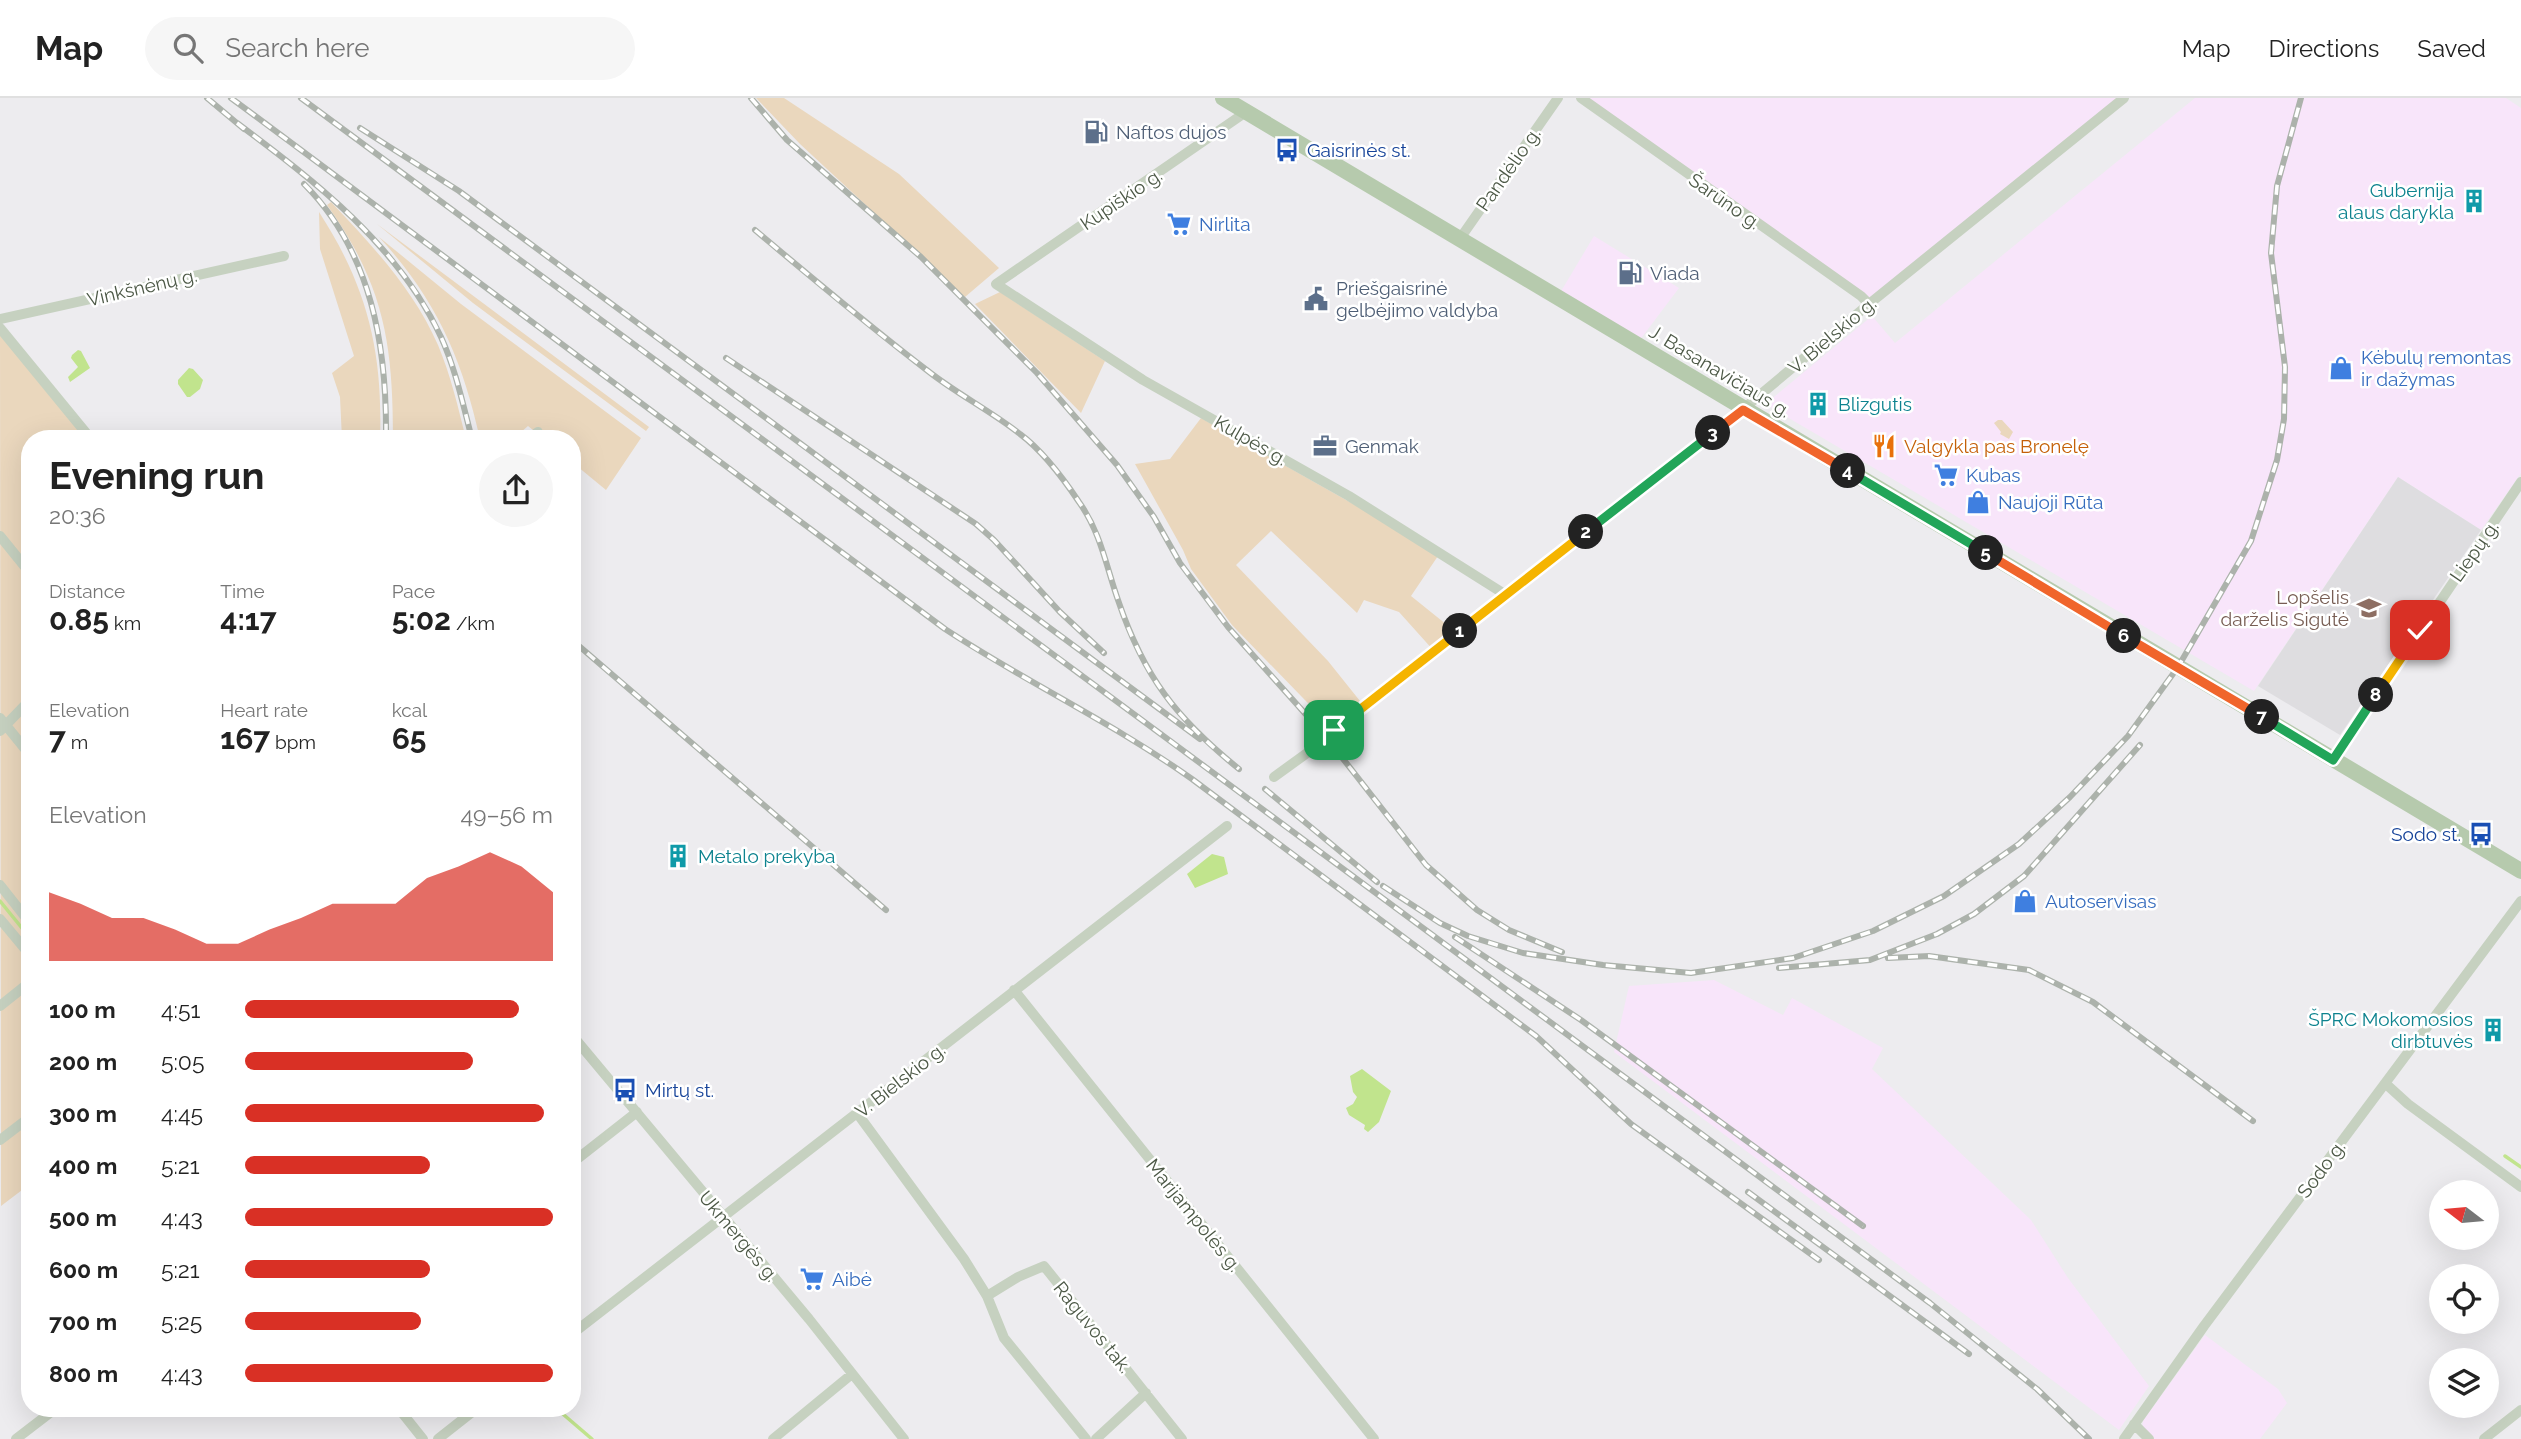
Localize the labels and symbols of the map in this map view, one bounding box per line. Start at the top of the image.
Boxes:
fuel station icon: Naftos dujos [1082,118,1110,146]
place label: Naftos dujos [1116,121,1227,143]
street label: Pandėlio g. [1471,123,1545,215]
bus stop icon: Gaisrinės st. [1273,136,1301,164]
place label: Gaisrinės st. [1307,139,1410,161]
street label: Kupiškio g. [1076,164,1166,234]
street label: Šarūno g. [1685,168,1765,234]
place label: Gubernija alaus darykla [2338,179,2454,223]
building icon: Gubernija alaus darykla [2460,187,2488,215]
supermarket icon: Nirlita [1165,210,1193,238]
place label: Nirlita [1199,213,1251,235]
fuel station icon: Viada [1616,259,1644,287]
place label: Viada [1650,262,1700,284]
street label: Vinkšnėnų g. [85,264,199,310]
place label: Priešgaisrinė gelbėjimo valdyba [1336,277,1498,321]
public building icon: Priešgaisrinė gelbėjimo valdyba [1302,285,1330,313]
street label: V. Bielskio g. [1784,292,1880,378]
street label: J. Basanavičiaus g. [1645,320,1795,422]
place label: Kėbulų remontas ir dažymas [2361,346,2511,390]
shop icon: Kėbulų remontas ir dažymas [2327,354,2355,382]
building icon: Blizgutis [1804,390,1832,418]
place label: Blizgutis [1838,393,1912,415]
street label: Kulpės g. [1211,410,1291,470]
pin: 3 [1696,416,1730,450]
office icon: Genmak [1311,432,1339,460]
restaurant icon: Valgykla pas Bronelę [1870,432,1898,460]
place label: Genmak [1345,435,1419,457]
place label: Valgykla pas Bronelę [1904,435,2089,457]
pin: 4 [1830,454,1866,488]
supermarket icon: Kubas [1932,461,1960,489]
place label: Kubas [1966,464,2020,486]
shop icon: Naujoji Rūta [1964,488,1992,516]
place label: Naujoji Rūta [1998,491,2103,513]
pin: 2 [1568,514,1604,550]
street label: Liepų g. [2445,516,2503,586]
pin: 5 [1968,536,2004,570]
place label: Lopšelis darželis Sigutė [2220,586,2349,630]
school or university icon: Lopšelis darželis Sigutė [2355,594,2383,622]
pin [2390,600,2450,660]
pin: 1 [1442,614,1478,648]
pin: 6 [2106,618,2142,654]
pin: 8 [2358,678,2394,712]
pin [1304,700,1364,760]
pin: 7 [2244,700,2280,734]
bus stop icon: Sodo st. [2467,820,2495,848]
place label: Sodo st. [2391,823,2461,845]
building icon: Metalo prekyba [664,842,692,870]
place label: Metalo prekyba [698,845,835,867]
shop icon: Autoservisas [2011,887,2039,915]
place label: Autoservisas [2045,890,2156,912]
place label: ŠPRC Mokomosios dirbtuvės [2308,1008,2473,1052]
building icon: ŠPRC Mokomosios dirbtuvės [2479,1016,2507,1044]
street label: V. Bielskio g. [851,1038,949,1122]
bus stop icon: Mirtų st. [611,1076,639,1104]
place label: Mirtų st. [645,1079,714,1101]
street label: Sodo g. [2292,1136,2350,1202]
street label: Marijampolės g. [1142,1154,1246,1276]
north arrow [2429,1180,2499,1250]
street label: Ukmergės g. [695,1186,783,1286]
supermarket icon: Aibė [798,1265,826,1293]
place label: Aibė [832,1268,872,1290]
street label: Raguvos tak. [1049,1277,1137,1377]

